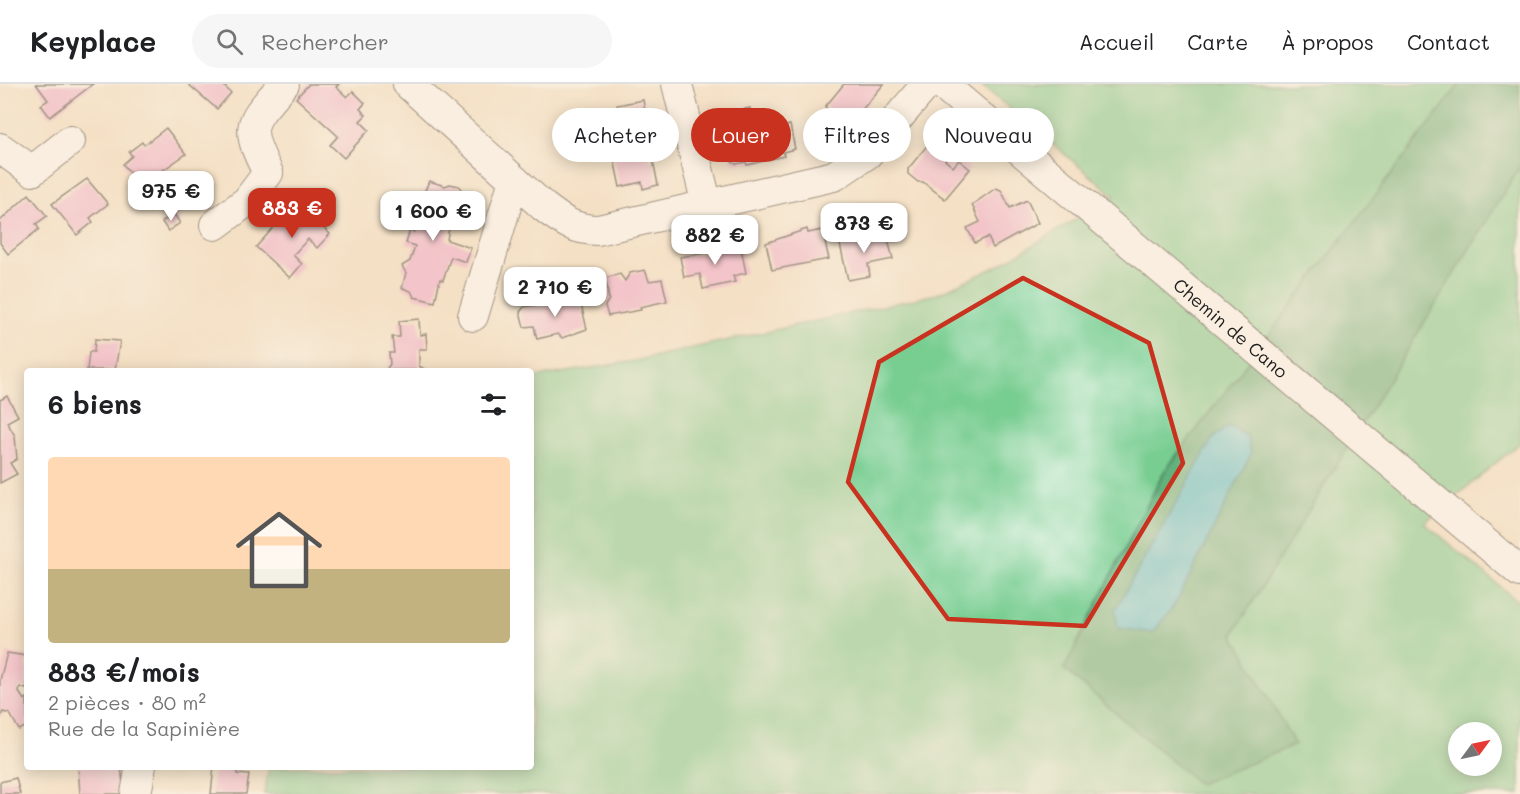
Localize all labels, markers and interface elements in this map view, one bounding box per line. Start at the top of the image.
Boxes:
search box [192,14,612,68]
text: Keyplace [30,23,156,59]
icon: search [213,25,246,58]
text: Rechercher [261,27,389,56]
text: Accueil [1079,28,1154,55]
text: Carte [1187,28,1248,55]
text: À propos [1281,28,1374,55]
text: Contact [1407,28,1490,55]
chip: Acheter [552,108,679,162]
chip: Louer [691,108,791,162]
chip: Filtres [803,108,911,162]
chip: Nouveau [923,108,1054,162]
pin: 975 € [129,171,213,222]
text: 975 € [142,177,200,203]
pin: 883 € [250,188,334,239]
pin: 1 600 € [378,191,488,242]
text: 883 € [262,194,322,220]
text: 1 600 € [394,197,472,223]
pin: 873 € [822,203,906,254]
text: 873 € [835,209,893,235]
pin: 882 € [673,215,757,266]
text: 882 € [685,221,745,247]
pin: 2 710 € [500,267,610,318]
text: 2 710 € [518,273,592,299]
street label: Chemin de Cano [1168,273,1293,383]
text: 6 biens [48,387,142,421]
icon: filters [477,388,510,421]
icon: home [225,496,333,604]
text: 883 €/mois [48,655,200,689]
text: 2 pièces · 80 m² [48,689,206,715]
text: Rue de la Sapinière [48,715,240,741]
north arrow [1448,722,1502,776]
map controls [1448,722,1502,776]

